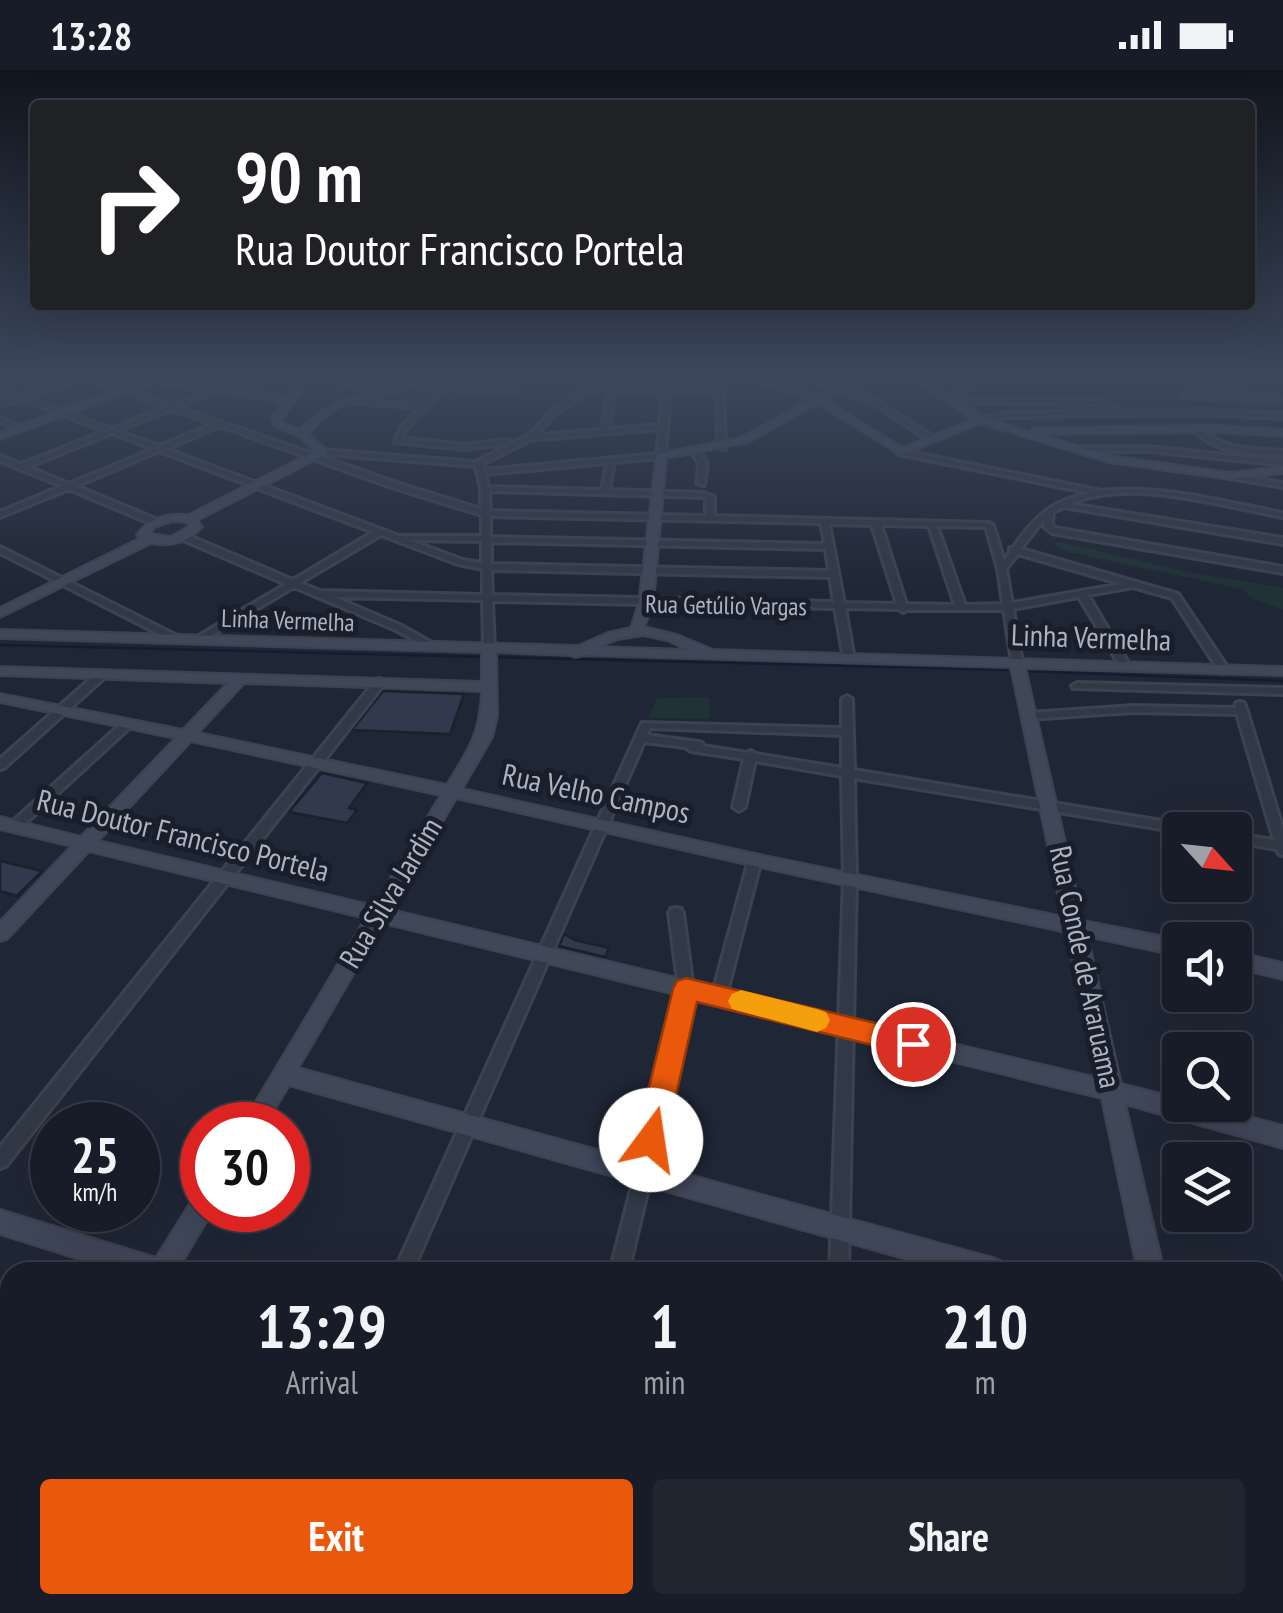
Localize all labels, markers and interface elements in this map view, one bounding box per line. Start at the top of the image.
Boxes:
text: 13:28 [50,11,132,60]
text: 90 m [235,131,363,221]
icon: right [70,140,200,270]
text: Rua Doutor Francisco Portela [235,219,684,277]
street label: Rua Getúlio Vargas [645,588,807,622]
street label: Linha Vermelha [221,602,355,638]
street label: Linha Vermelha [1010,614,1172,659]
street label: Rua Velho Campos [499,754,693,831]
street label: Rua Doutor Francisco Portela [33,779,333,890]
street label: Rua Silva Jardim [330,810,450,975]
north arrow [1162,812,1252,902]
map controls [1162,812,1252,1232]
street label: Rua Conde de Araruama [1042,842,1131,1091]
button: sound [1162,922,1252,1012]
pin [871,1002,956,1087]
icon: arrive [886,1017,941,1072]
button: search [1162,1032,1252,1122]
position arrow [599,1088,703,1192]
speed limit sign: 30 [180,1102,310,1232]
text: 25 [71,1122,119,1187]
button: layers [1162,1142,1252,1232]
text: km/h [73,1176,117,1208]
text: 13:29 [257,1287,387,1365]
text: 1 [650,1287,679,1365]
text: 210 [942,1287,1028,1365]
text: Arrival [286,1361,358,1403]
text: min [643,1361,685,1403]
text: m [975,1361,996,1403]
button: Exit [40,1479,633,1594]
button: Share [653,1479,1245,1594]

